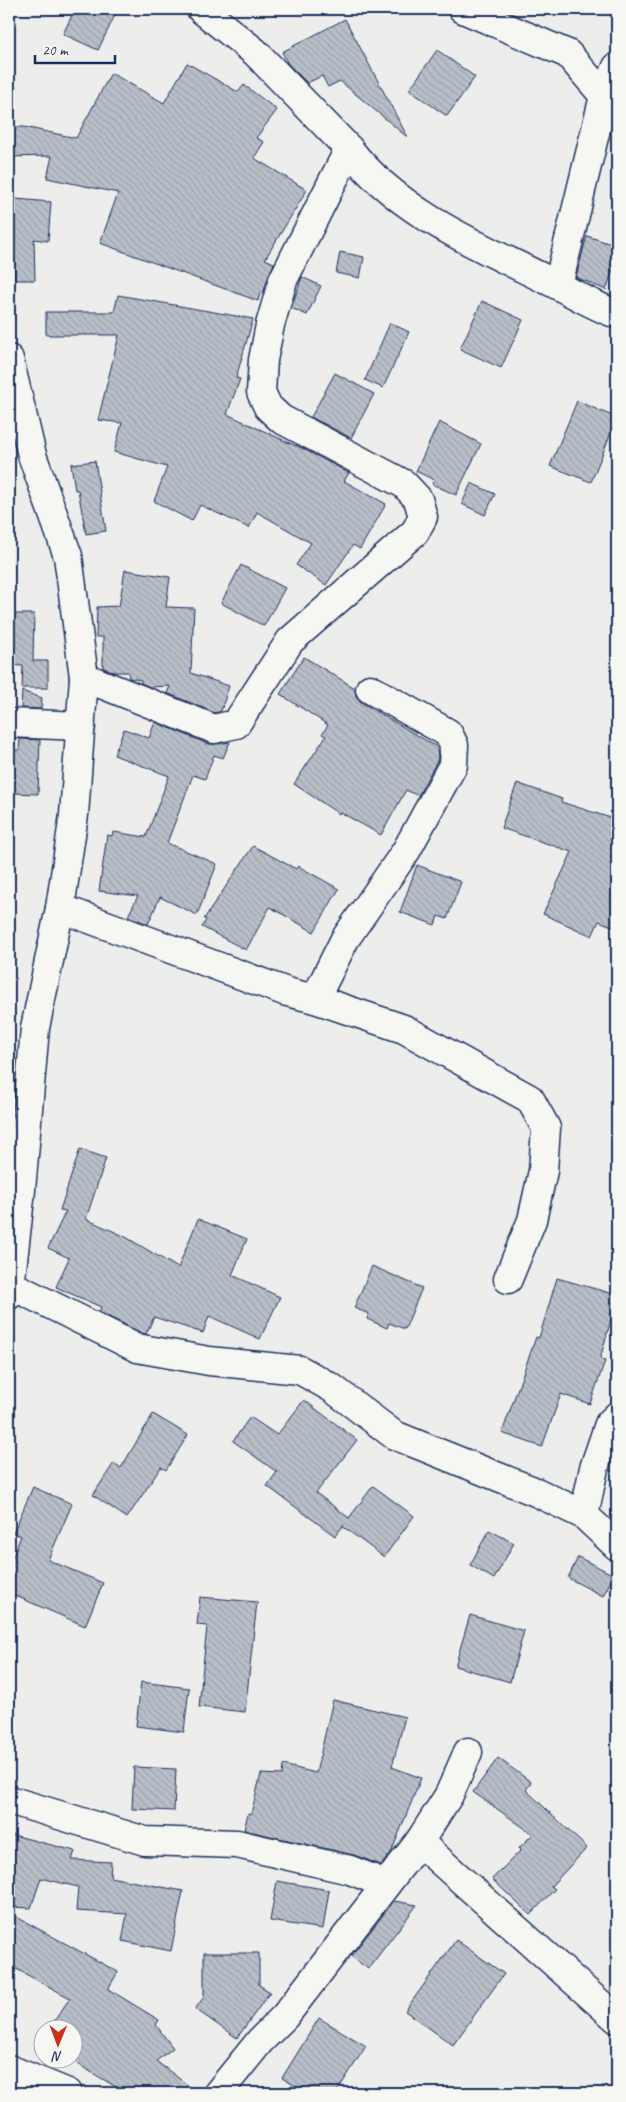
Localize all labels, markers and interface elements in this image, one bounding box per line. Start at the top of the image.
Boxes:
scale bar [35,32,115,64]
text: 20 m [42,41,69,60]
north arrow [32,2020,82,2070]
text: N [51,2048,62,2065]

